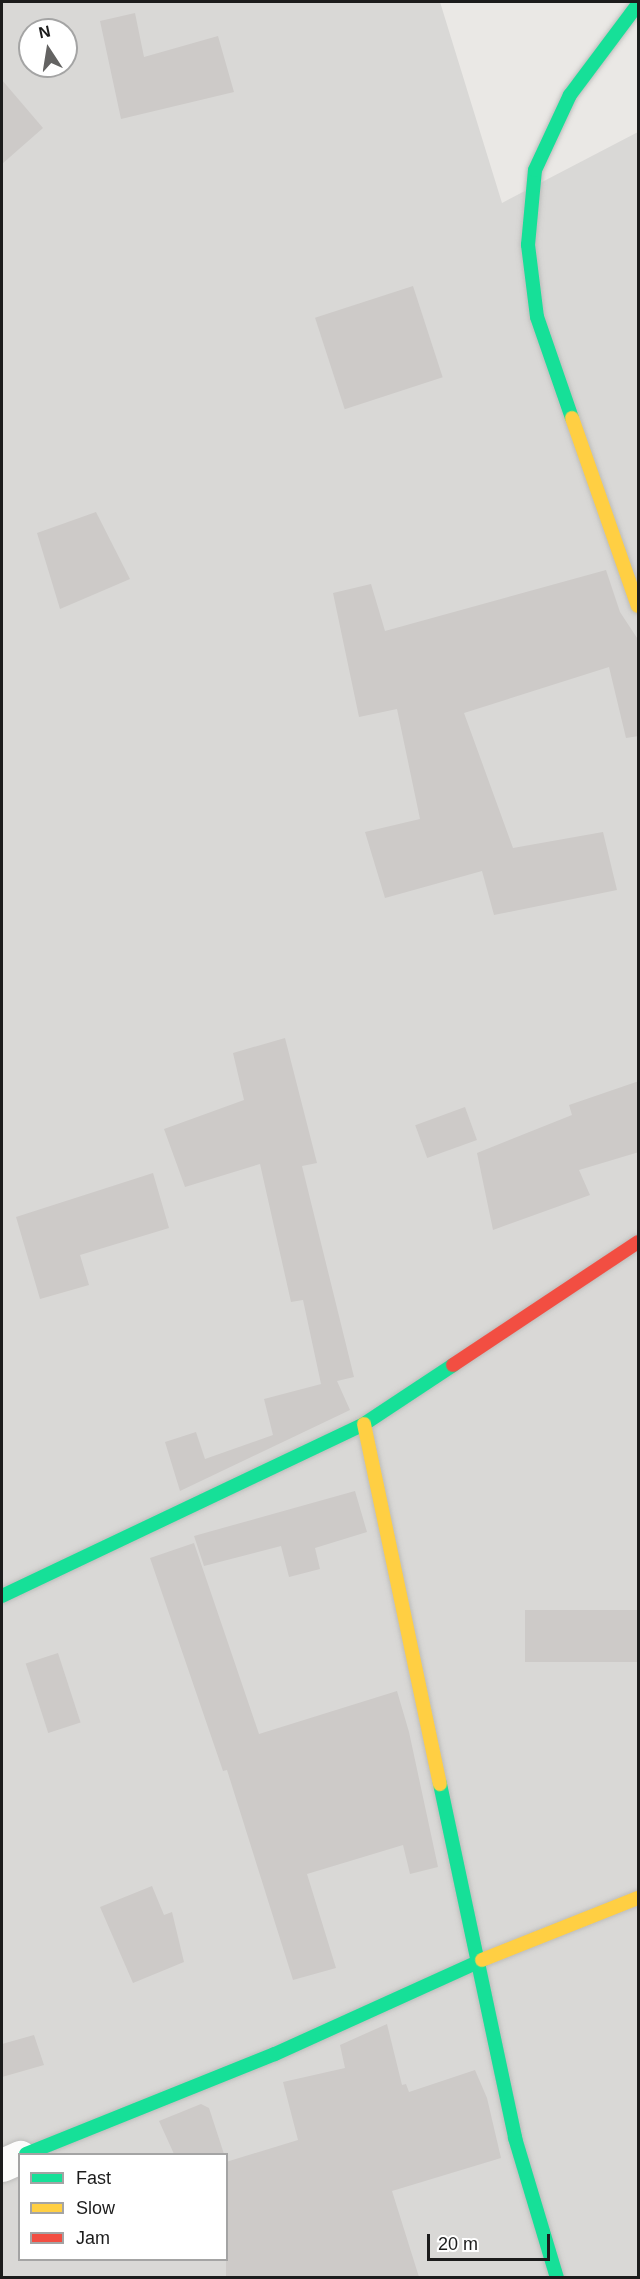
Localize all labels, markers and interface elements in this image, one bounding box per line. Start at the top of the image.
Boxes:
north arrow [18,18,78,78]
text: N [37,22,52,41]
legend [18,2153,228,2261]
text: Fast [76,2168,111,2188]
text: Slow [76,2198,115,2218]
scale bar [430,2222,553,2260]
text: Jam [76,2228,110,2248]
text: 20 m [438,2234,478,2254]

